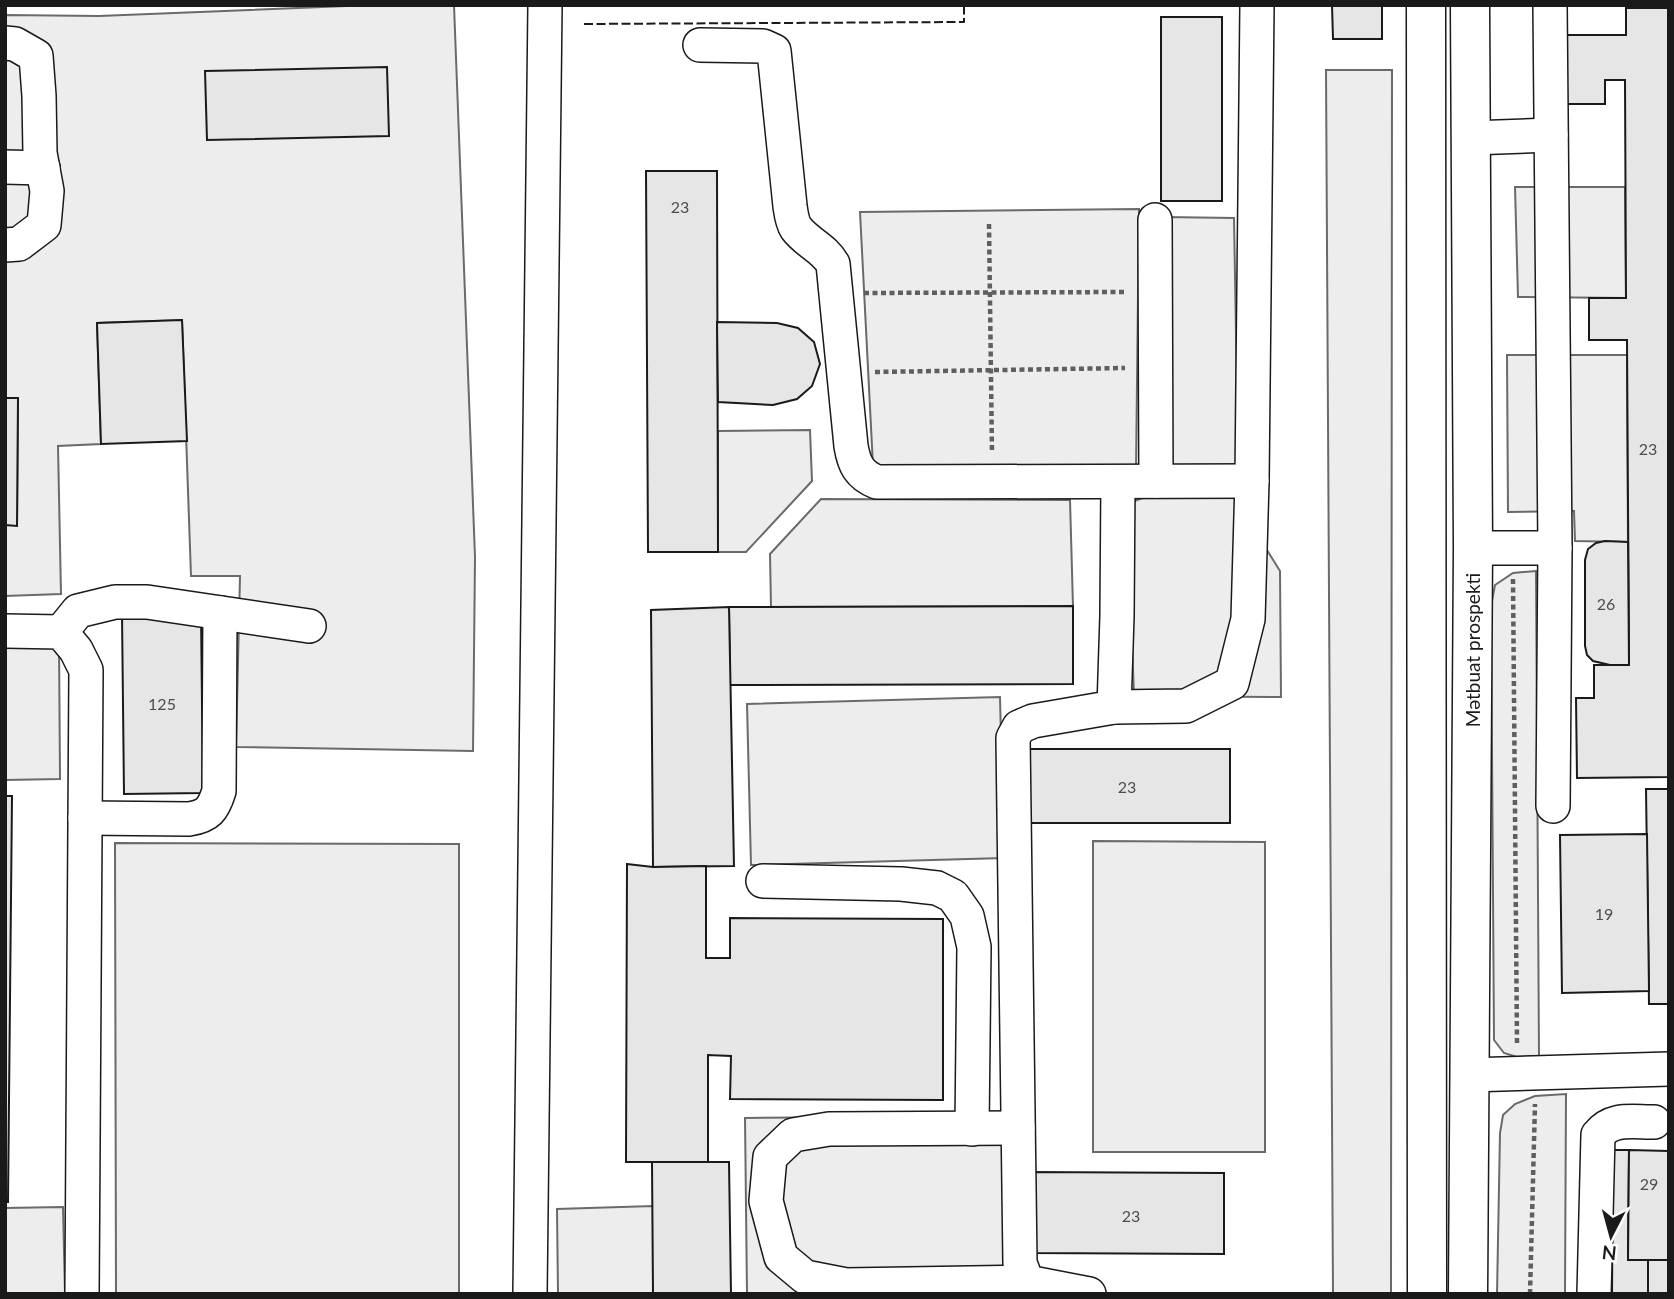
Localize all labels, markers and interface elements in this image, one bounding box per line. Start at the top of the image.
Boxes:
house number: 23 [671,197,689,216]
house number: 23 [1639,439,1657,458]
street label: Mətbuat prospekti [1461,573,1484,727]
house number: 26 [1597,594,1615,613]
house number: 125 [148,694,176,713]
house number: 23 [1118,777,1136,796]
house number: 19 [1595,904,1613,923]
house number: 29 [1640,1174,1658,1193]
north arrow [1576,1201,1646,1271]
house number: 23 [1122,1206,1140,1225]
text: N [1601,1241,1618,1266]

